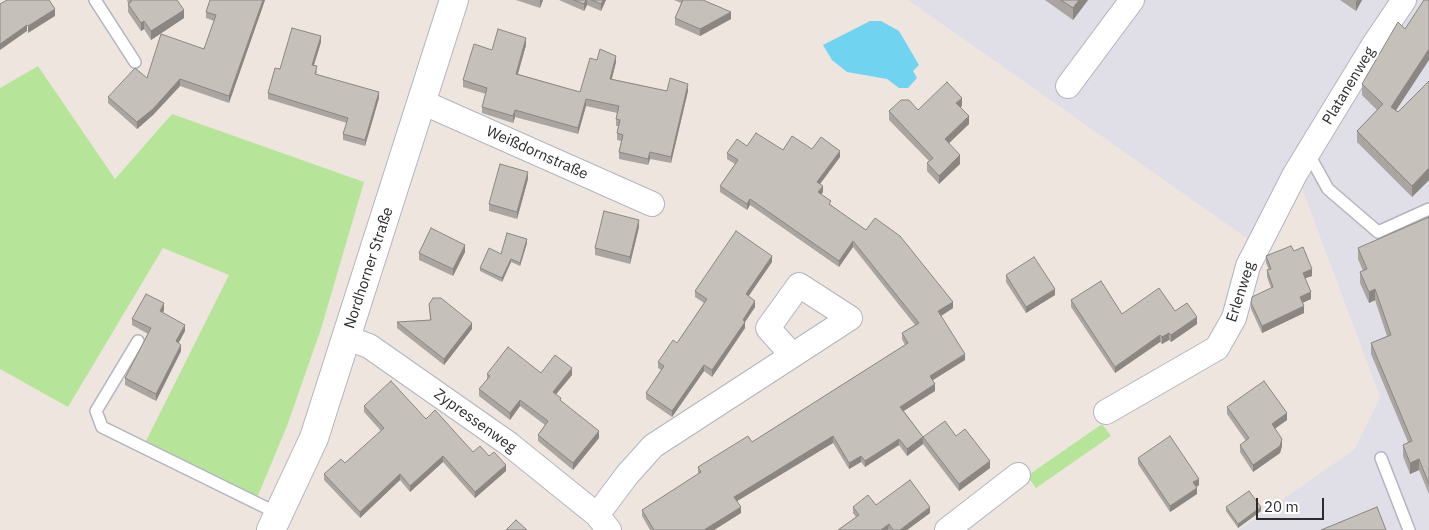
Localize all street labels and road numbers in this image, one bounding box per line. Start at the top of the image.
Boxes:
street label: Platanenweg [1319,44,1379,128]
street label: Weißdornstraße [483,122,591,184]
street label: Nordhorner Straße [341,205,397,331]
street label: Erlenweg [1223,259,1259,325]
street label: Zypressenweg [430,385,520,457]

